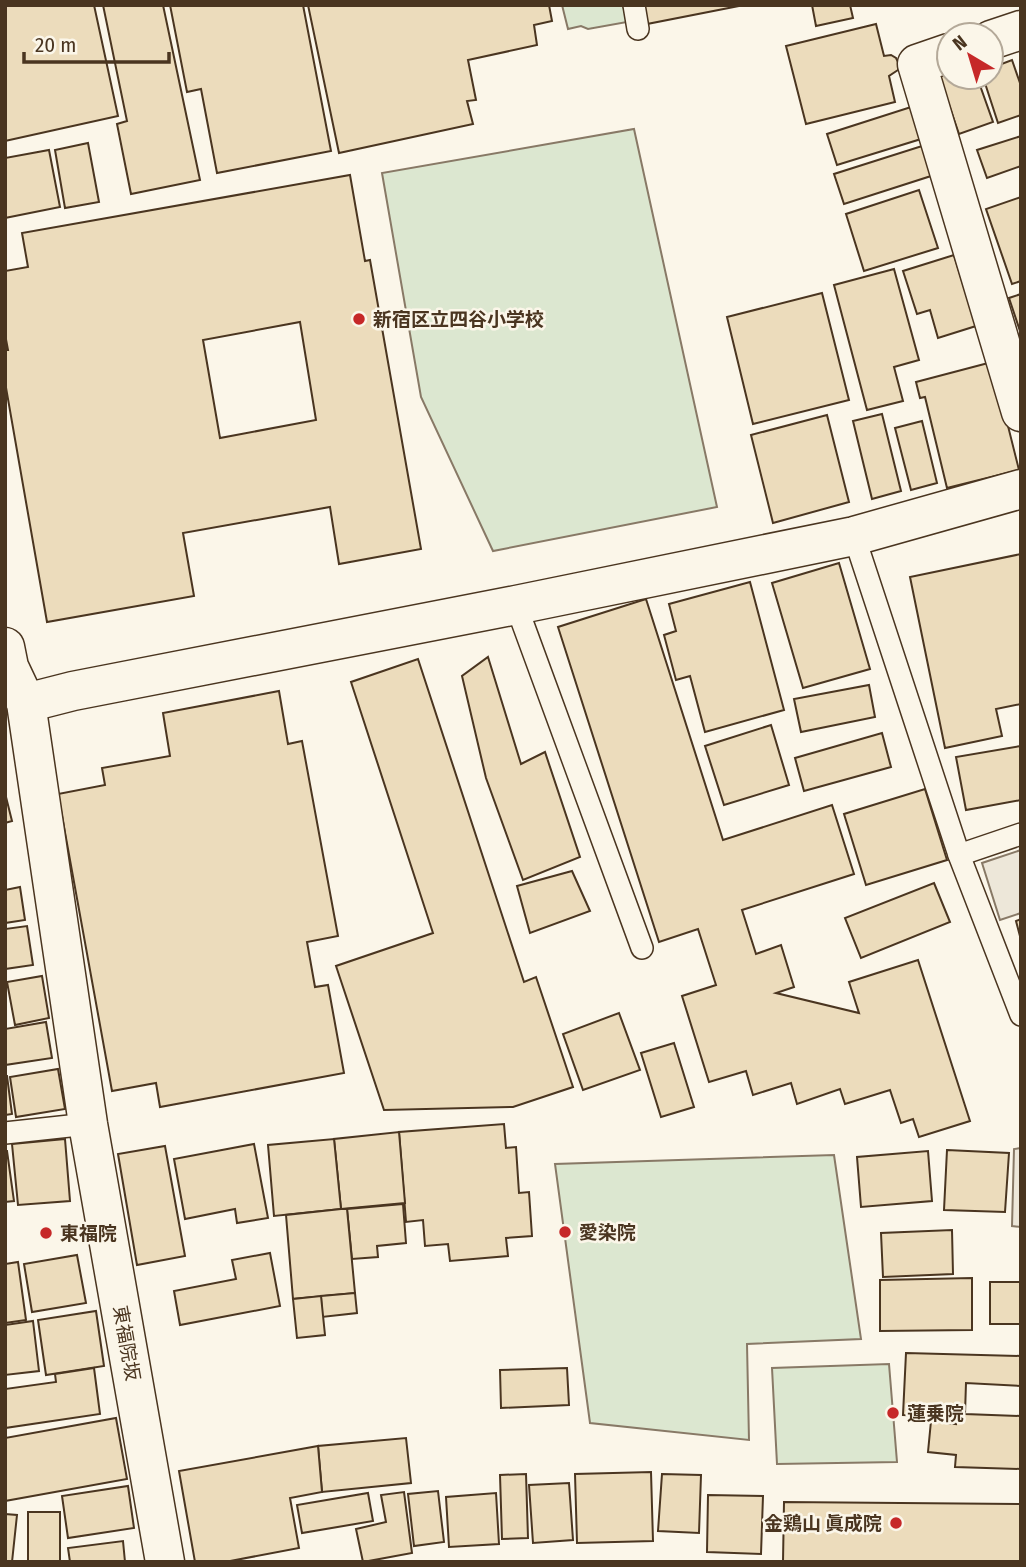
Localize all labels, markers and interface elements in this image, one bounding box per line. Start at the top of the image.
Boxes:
scale bar [24,21,170,65]
north arrow [935,21,1005,91]
text: N [948,30,971,56]
text: 20 m [35,32,76,58]
place label: 新宿区立四谷小学校 [373,308,544,331]
marker: 新宿区立四谷小学校 [351,311,367,327]
place label: 愛染院 [579,1221,636,1244]
place label: 東福院 [60,1222,117,1245]
marker: 愛染院 [557,1224,573,1240]
marker: 東福院 [38,1225,54,1241]
street label: 東福院坂 [109,1304,144,1383]
place label: 蓮乗院 [907,1402,964,1425]
marker: 蓮乗院 [885,1405,901,1421]
place label: 金鶏山 眞成院 [764,1512,882,1535]
marker: 金鶏山 眞成院 [888,1515,904,1531]

